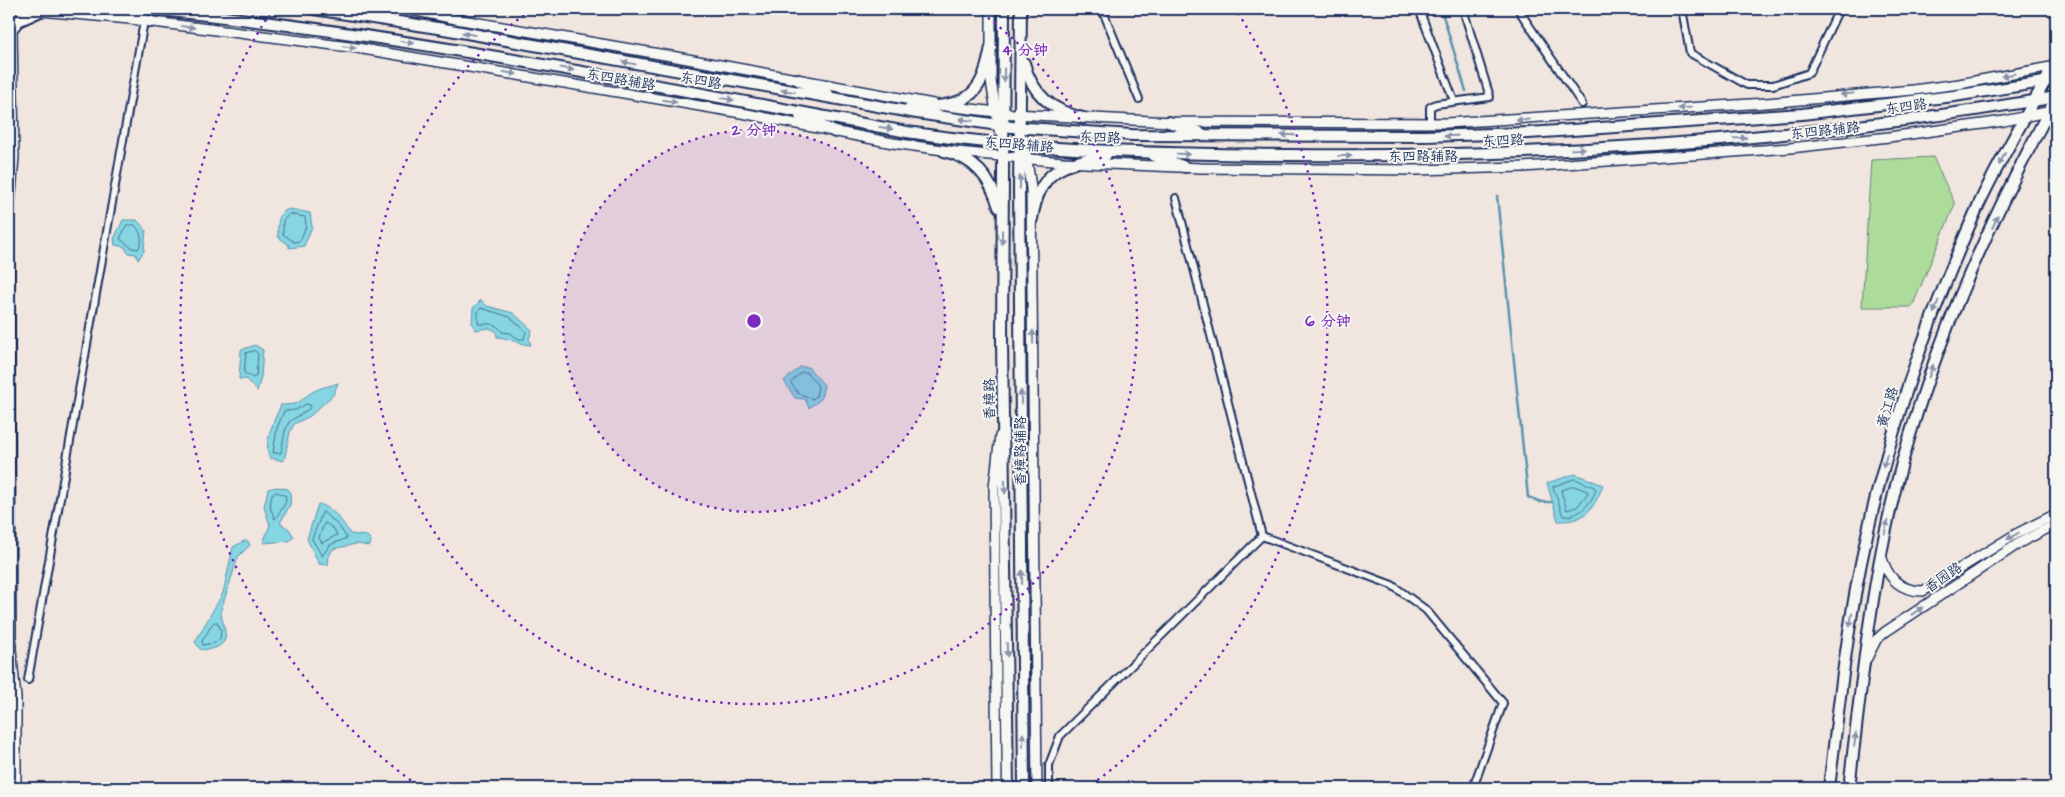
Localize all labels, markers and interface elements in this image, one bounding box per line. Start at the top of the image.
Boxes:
one-way arrow [180,23,196,31]
one-way arrow [460,29,476,37]
one-way arrow [399,39,415,47]
text: 4 分钟 [1002,40,1048,61]
one-way arrow [342,43,358,51]
one-way arrow [620,58,636,66]
street label: 东四路辅路 [585,64,657,96]
one-way arrow [559,65,574,73]
street label: 东四路 [678,67,723,94]
one-way arrow [1000,67,1008,83]
one-way arrow [502,69,518,77]
one-way arrow [2000,72,2016,80]
one-way arrow [780,87,796,95]
one-way arrow [1839,91,1855,99]
street label: 东四路 [1884,94,1928,120]
one-way arrow [719,95,735,103]
one-way arrow [662,97,678,105]
one-way arrow [1677,105,1693,113]
one-way arrow [958,116,974,124]
one-way arrow [1515,116,1531,124]
street label: 东四路辅路 [1789,117,1861,145]
text: 2 分钟 [731,120,776,141]
one-way arrow [879,125,895,133]
street label: 东四路 [1079,127,1121,149]
street label: 东四路 [1482,130,1525,152]
one-way arrow [1280,131,1296,139]
street label: 东四路辅路 [983,132,1055,158]
one-way arrow [1442,132,1458,140]
one-way arrow [1732,134,1748,142]
one-way arrow [1570,145,1586,153]
street label: 东四路辅路 [1388,147,1458,167]
one-way arrow [1175,150,1191,158]
one-way arrow [1338,152,1354,160]
one-way arrow [1998,152,2006,166]
one-way arrow [1016,174,1024,190]
one-way arrow [1991,215,1999,229]
one-way arrow [998,230,1006,246]
one-way arrow [1932,300,1940,315]
text: 6 分钟 [1305,311,1351,332]
centre of rings [745,312,763,330]
one-way arrow [1028,329,1036,345]
one-way arrow [1927,363,1935,378]
street label: 香樟路 [980,378,1000,420]
street label: 黄江路 [1872,384,1904,430]
one-way arrow [1017,389,1025,405]
street label: 香樟路辅路 [1011,416,1031,486]
one-way arrow [1881,454,1889,469]
one-way arrow [1001,480,1009,496]
one-way arrow [1883,519,1891,535]
one-way arrow [2006,532,2020,541]
street label: 香园路 [1921,558,1967,598]
one-way arrow [1018,569,1026,585]
one-way arrow [1911,606,1924,616]
one-way arrow [1846,612,1854,628]
one-way arrow [1003,642,1011,658]
one-way arrow [1019,731,1027,747]
one-way arrow [1851,732,1859,748]

